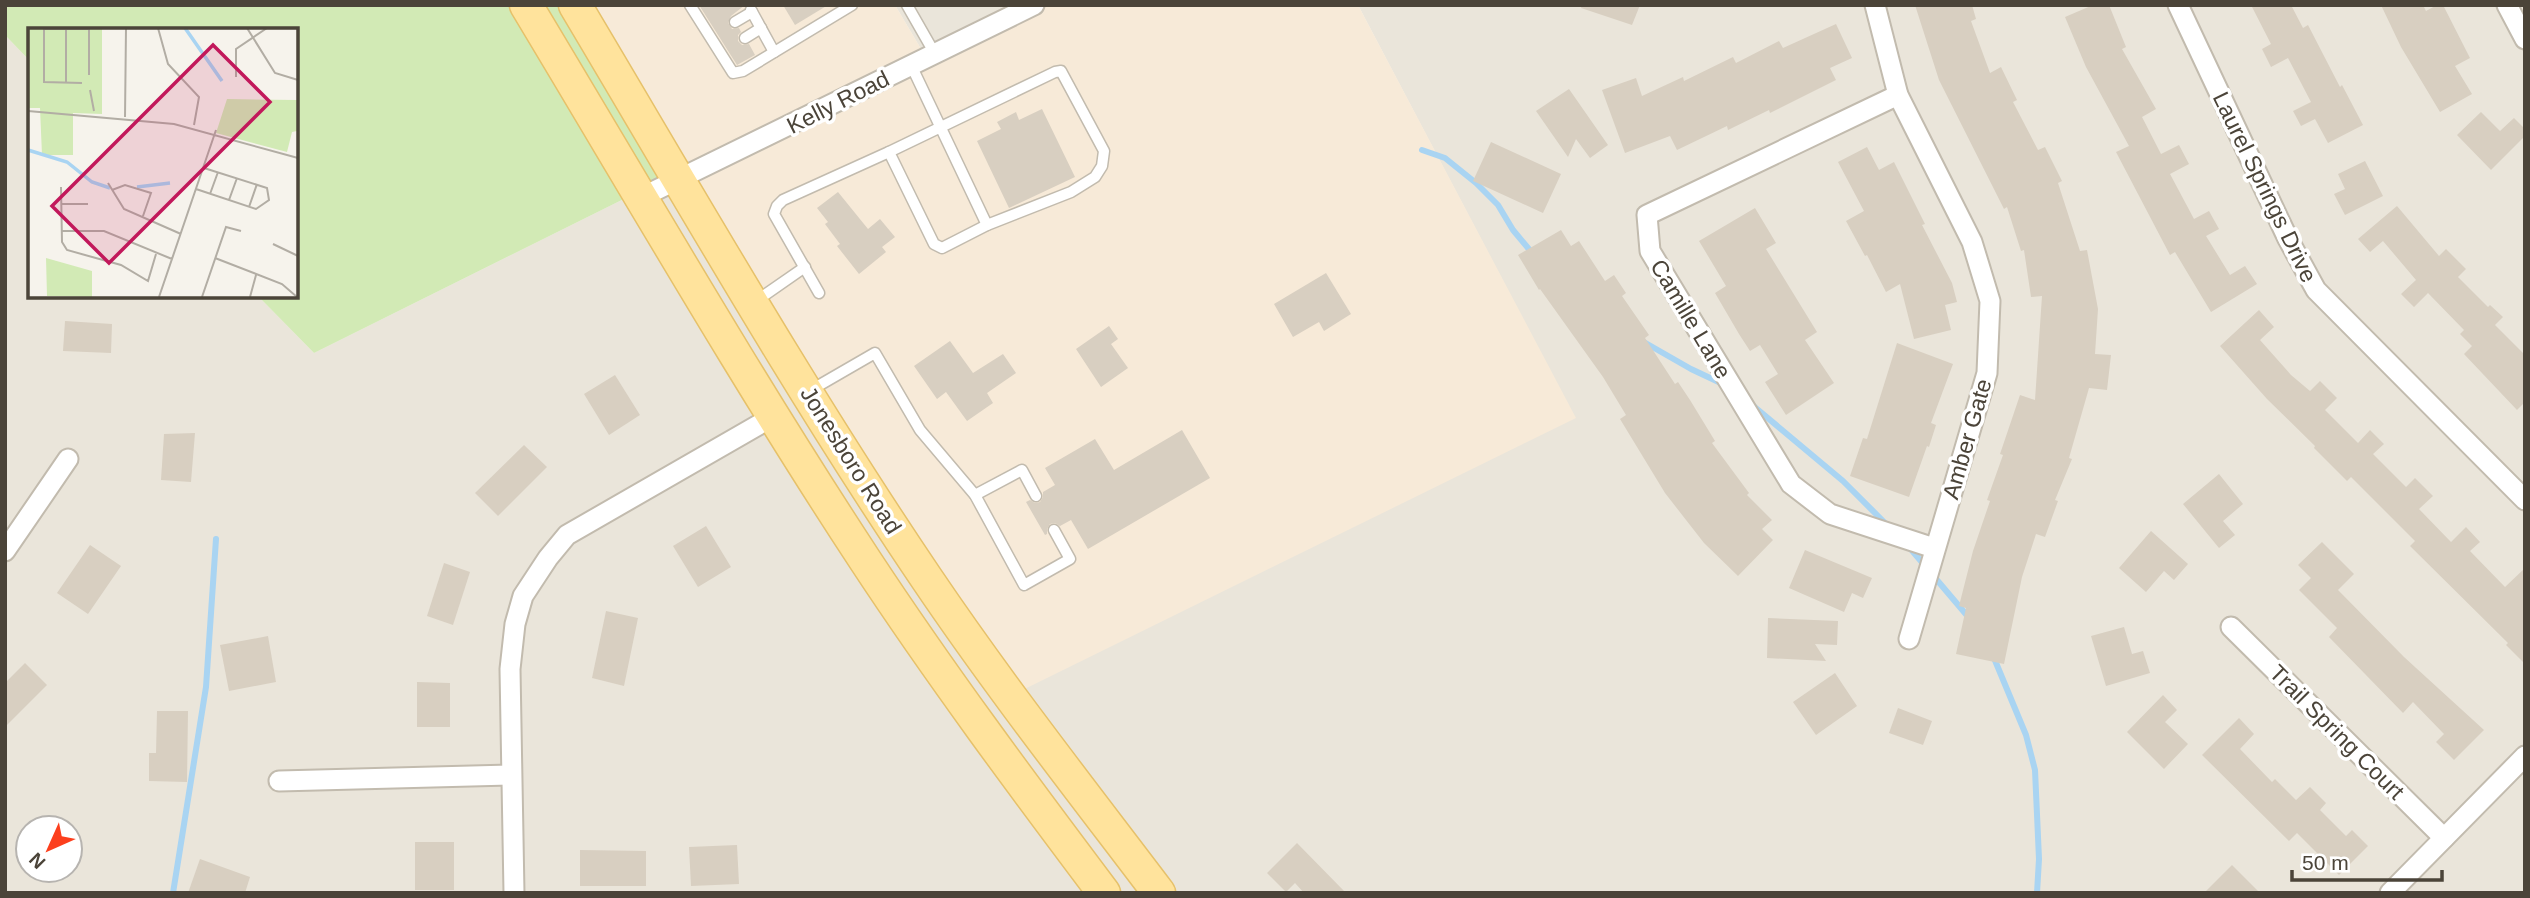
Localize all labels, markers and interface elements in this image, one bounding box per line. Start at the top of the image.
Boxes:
inset map [28,28,298,298]
street label: Kelly Road [783,65,893,139]
street label: Laurel Springs Drive [2208,88,2322,286]
street label: Camille Lane [1645,255,1737,383]
street label: Amber Gate [1937,376,1997,502]
street label: Jonesboro Road [795,382,907,538]
street label: Trail Spring Court [2264,659,2410,805]
north arrow [14,814,84,884]
scale bar [2292,838,2442,882]
text: N [25,848,50,873]
text: 50 m [2302,851,2349,874]

